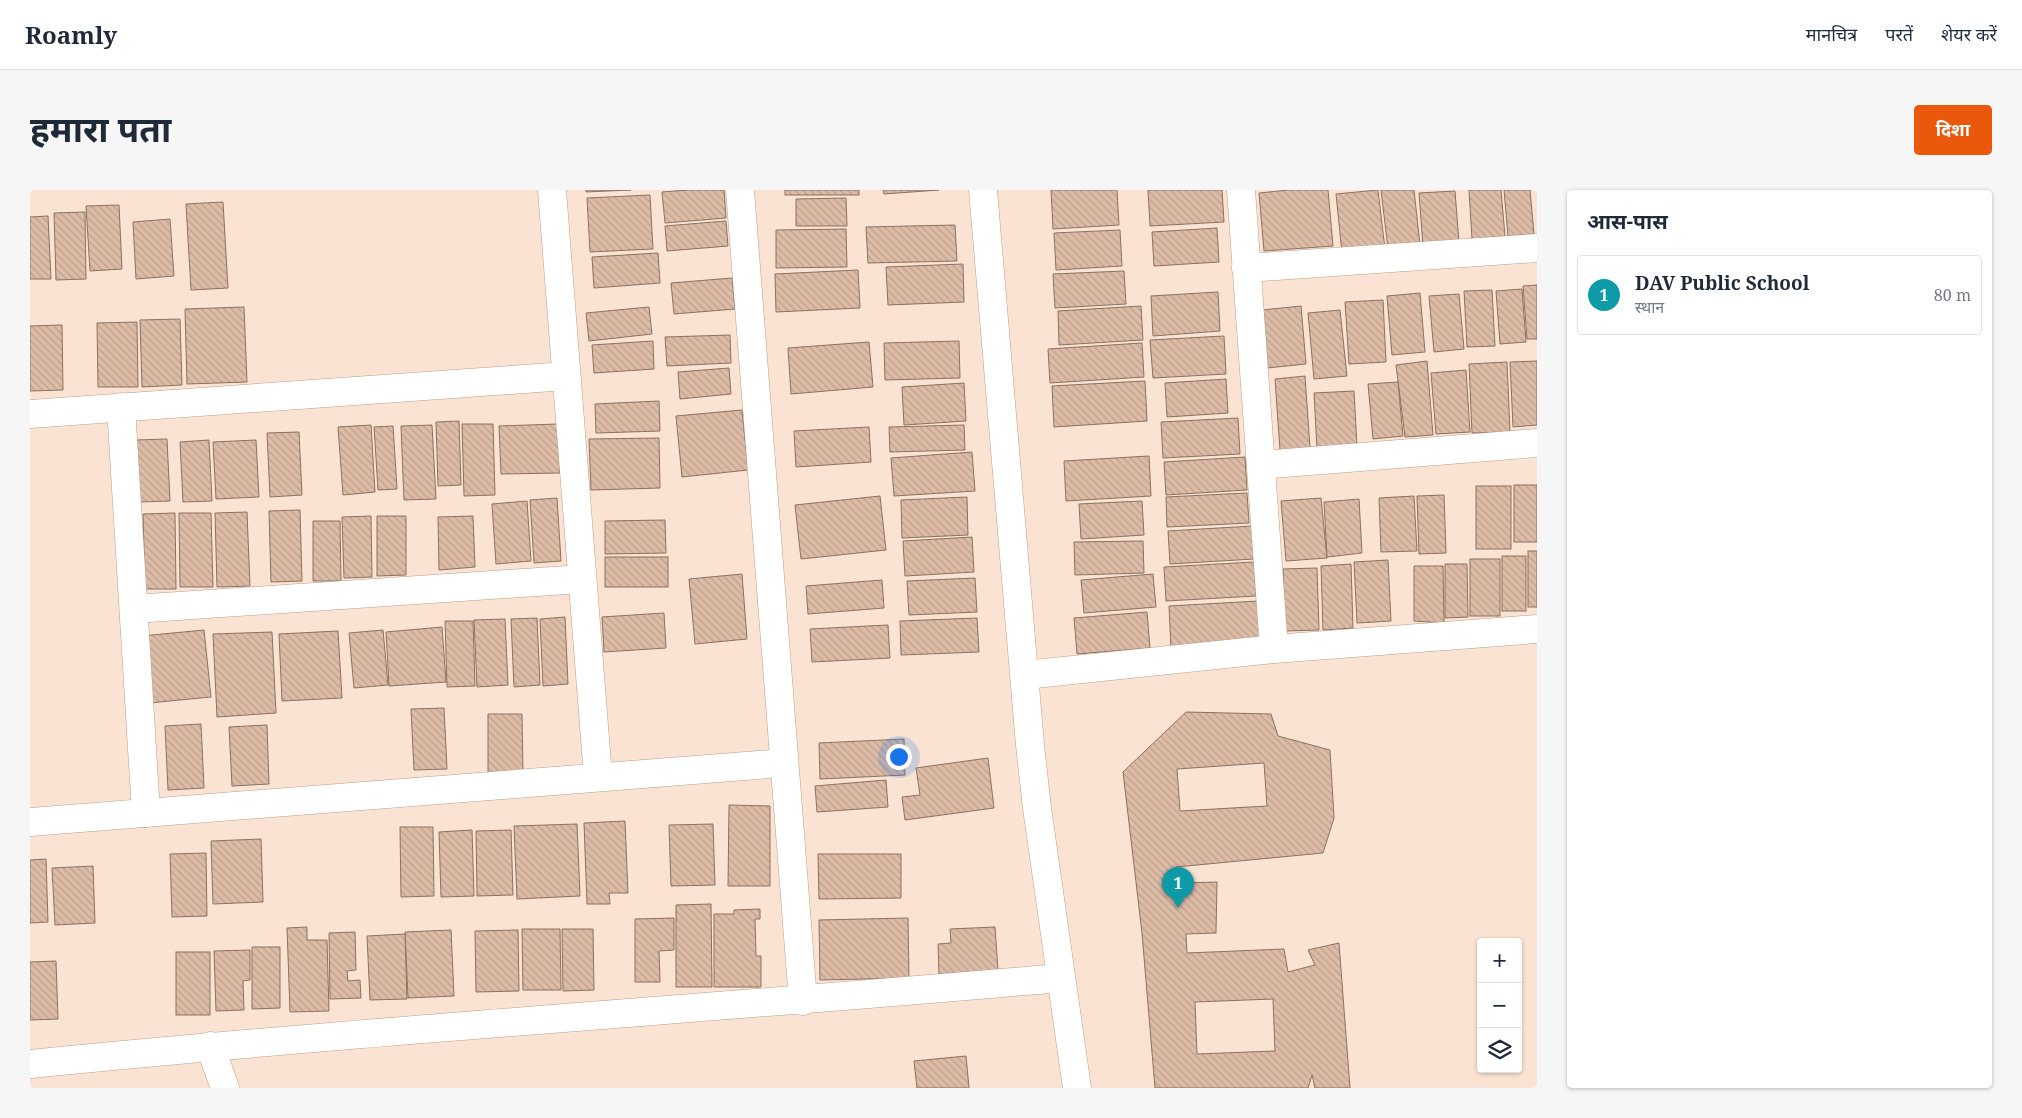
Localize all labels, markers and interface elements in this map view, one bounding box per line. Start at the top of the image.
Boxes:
text: Roamly [25,18,117,51]
text: मानचित्र [1806,22,1857,46]
text: परतें [1885,22,1913,46]
text: शेयर करें [1941,22,1997,46]
text: हमारा पता [30,105,171,152]
button: दिशा [1914,105,1992,155]
text: आस-पास [1587,207,1668,235]
text: DAV Public School [1635,270,1809,296]
text: 1 [1599,284,1609,306]
text: 80 m [1934,284,1971,306]
text: स्थान [1635,296,1664,318]
your location [886,744,912,770]
pin: 1 [1162,867,1194,908]
map controls [1477,938,1522,1073]
button: + [1477,938,1522,983]
button: − [1477,983,1522,1028]
button: layers [1477,1028,1522,1073]

